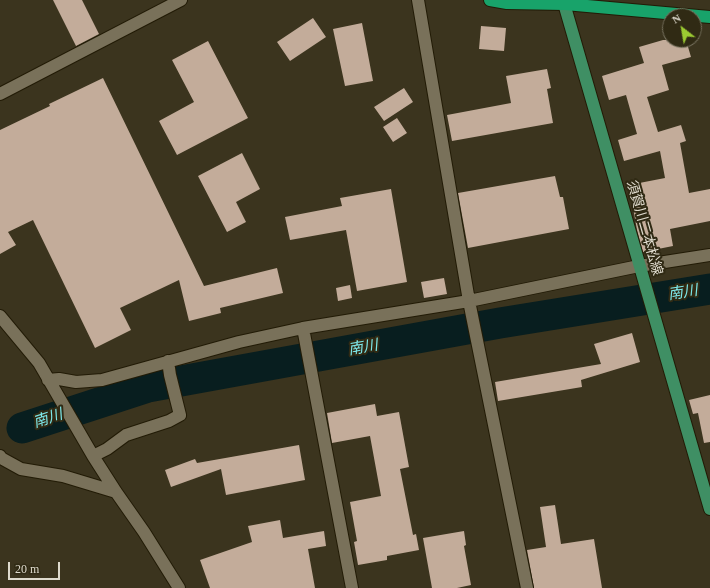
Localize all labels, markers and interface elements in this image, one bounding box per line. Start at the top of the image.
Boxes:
north arrow [662,8,702,48]
text: N [670,11,683,26]
street label: 須賀川二本松線 [622,179,666,277]
water label: 南川 [667,282,699,304]
water label: 南川 [347,337,379,359]
water label: 南川 [31,406,65,432]
scale bar [10,554,62,580]
text: 20 m [15,562,39,576]

